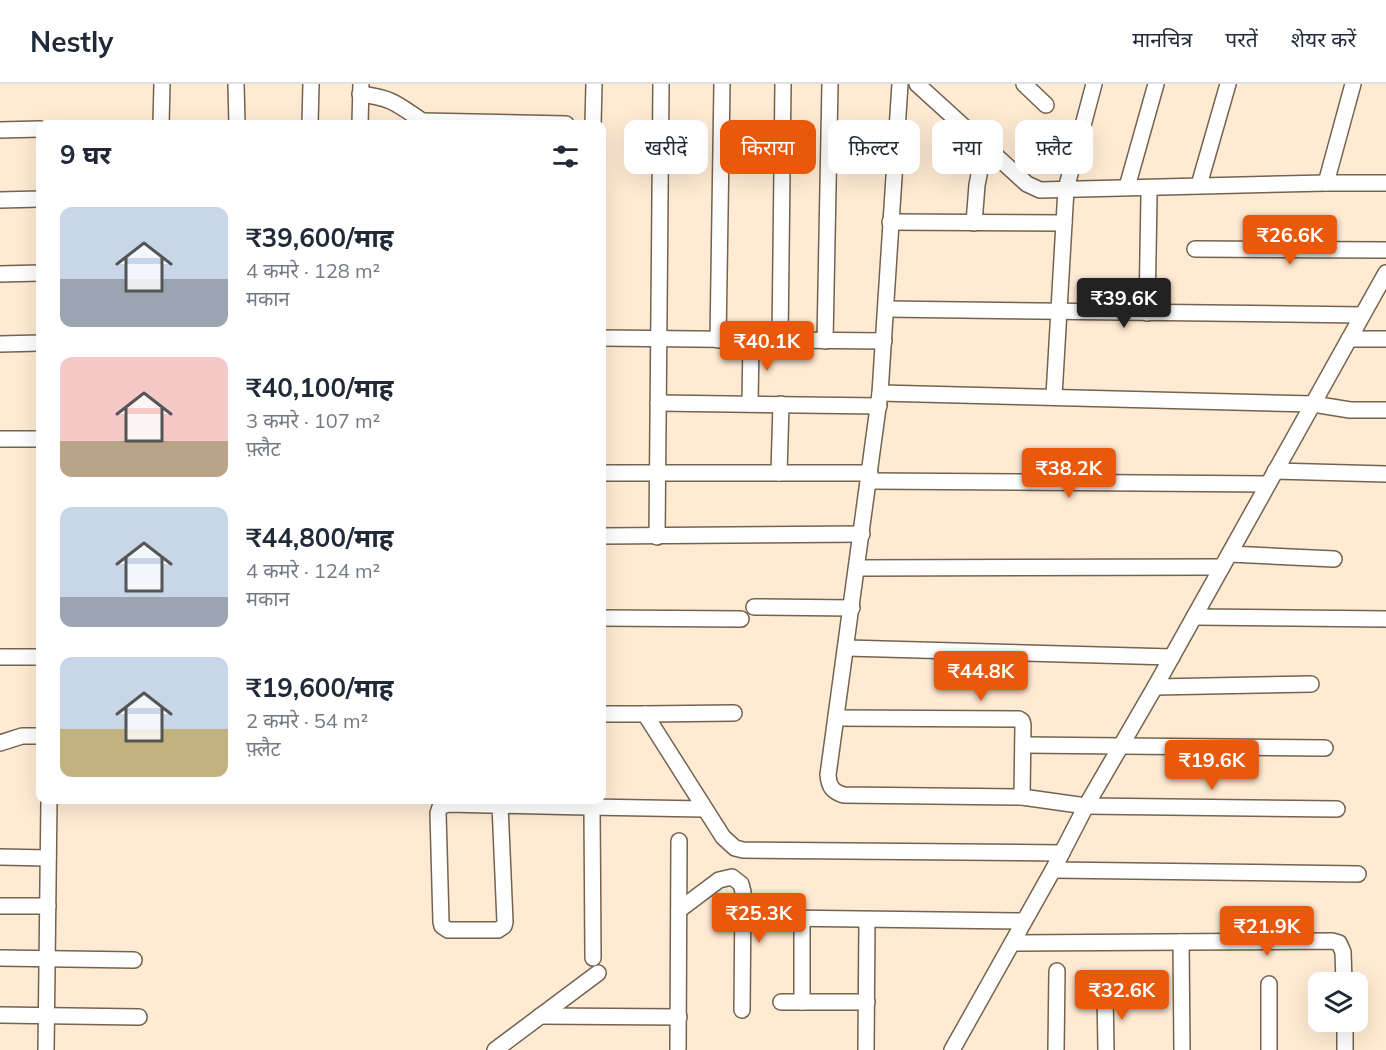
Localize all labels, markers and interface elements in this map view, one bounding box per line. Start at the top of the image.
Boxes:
text: Nestly [30,24,114,59]
text: मानचित्र [1132,26,1192,52]
text: परतें [1225,26,1258,52]
text: शेयर करें [1291,26,1356,52]
chip: खरीदें [624,120,708,174]
chip: किराया [720,120,816,174]
chip: फ़िल्टर [828,120,920,174]
chip: नया [932,120,1003,174]
chip: फ़्लैट [1015,120,1093,174]
text: 9 घर [60,138,111,171]
icon: filters [549,140,582,173]
pin: ₹26.6K [1241,215,1339,266]
text: ₹39,600/माह [246,221,394,254]
text: ₹26.6K [1257,222,1323,247]
icon: home [108,231,180,303]
text: 4 कमरे · 128 m² [246,258,380,283]
pin: ₹39.6K [1075,278,1173,329]
text: ₹39.6K [1091,285,1157,310]
text: मकान [246,286,290,311]
pin: ₹40.1K [718,321,816,372]
text: ₹40.1K [734,328,800,353]
text: ₹40,100/माह [246,371,394,404]
icon: home [108,381,180,453]
text: 3 कमरे · 107 m² [246,408,380,433]
text: फ़्लैट [246,436,281,461]
pin: ₹38.2K [1020,448,1118,499]
text: ₹38.2K [1036,455,1102,480]
text: ₹44,800/माह [246,521,394,554]
icon: home [108,531,180,603]
text: 4 कमरे · 124 m² [246,558,380,583]
text: मकान [246,586,290,611]
pin: ₹44.8K [932,651,1030,702]
text: ₹44.8K [948,658,1014,683]
text: ₹19,600/माह [246,671,394,704]
icon: home [108,681,180,753]
text: 2 कमरे · 54 m² [246,708,368,733]
text: फ़्लैट [246,736,281,761]
pin: ₹19.6K [1163,740,1261,791]
text: ₹19.6K [1179,747,1245,772]
pin: ₹25.3K [710,893,808,944]
text: ₹25.3K [726,900,792,925]
pin: ₹21.9K [1218,906,1316,957]
text: ₹21.9K [1234,913,1300,938]
pin: ₹32.6K [1073,970,1171,1021]
map controls [1308,972,1368,1032]
button: layers [1308,972,1368,1032]
text: ₹32.6K [1089,977,1155,1002]

